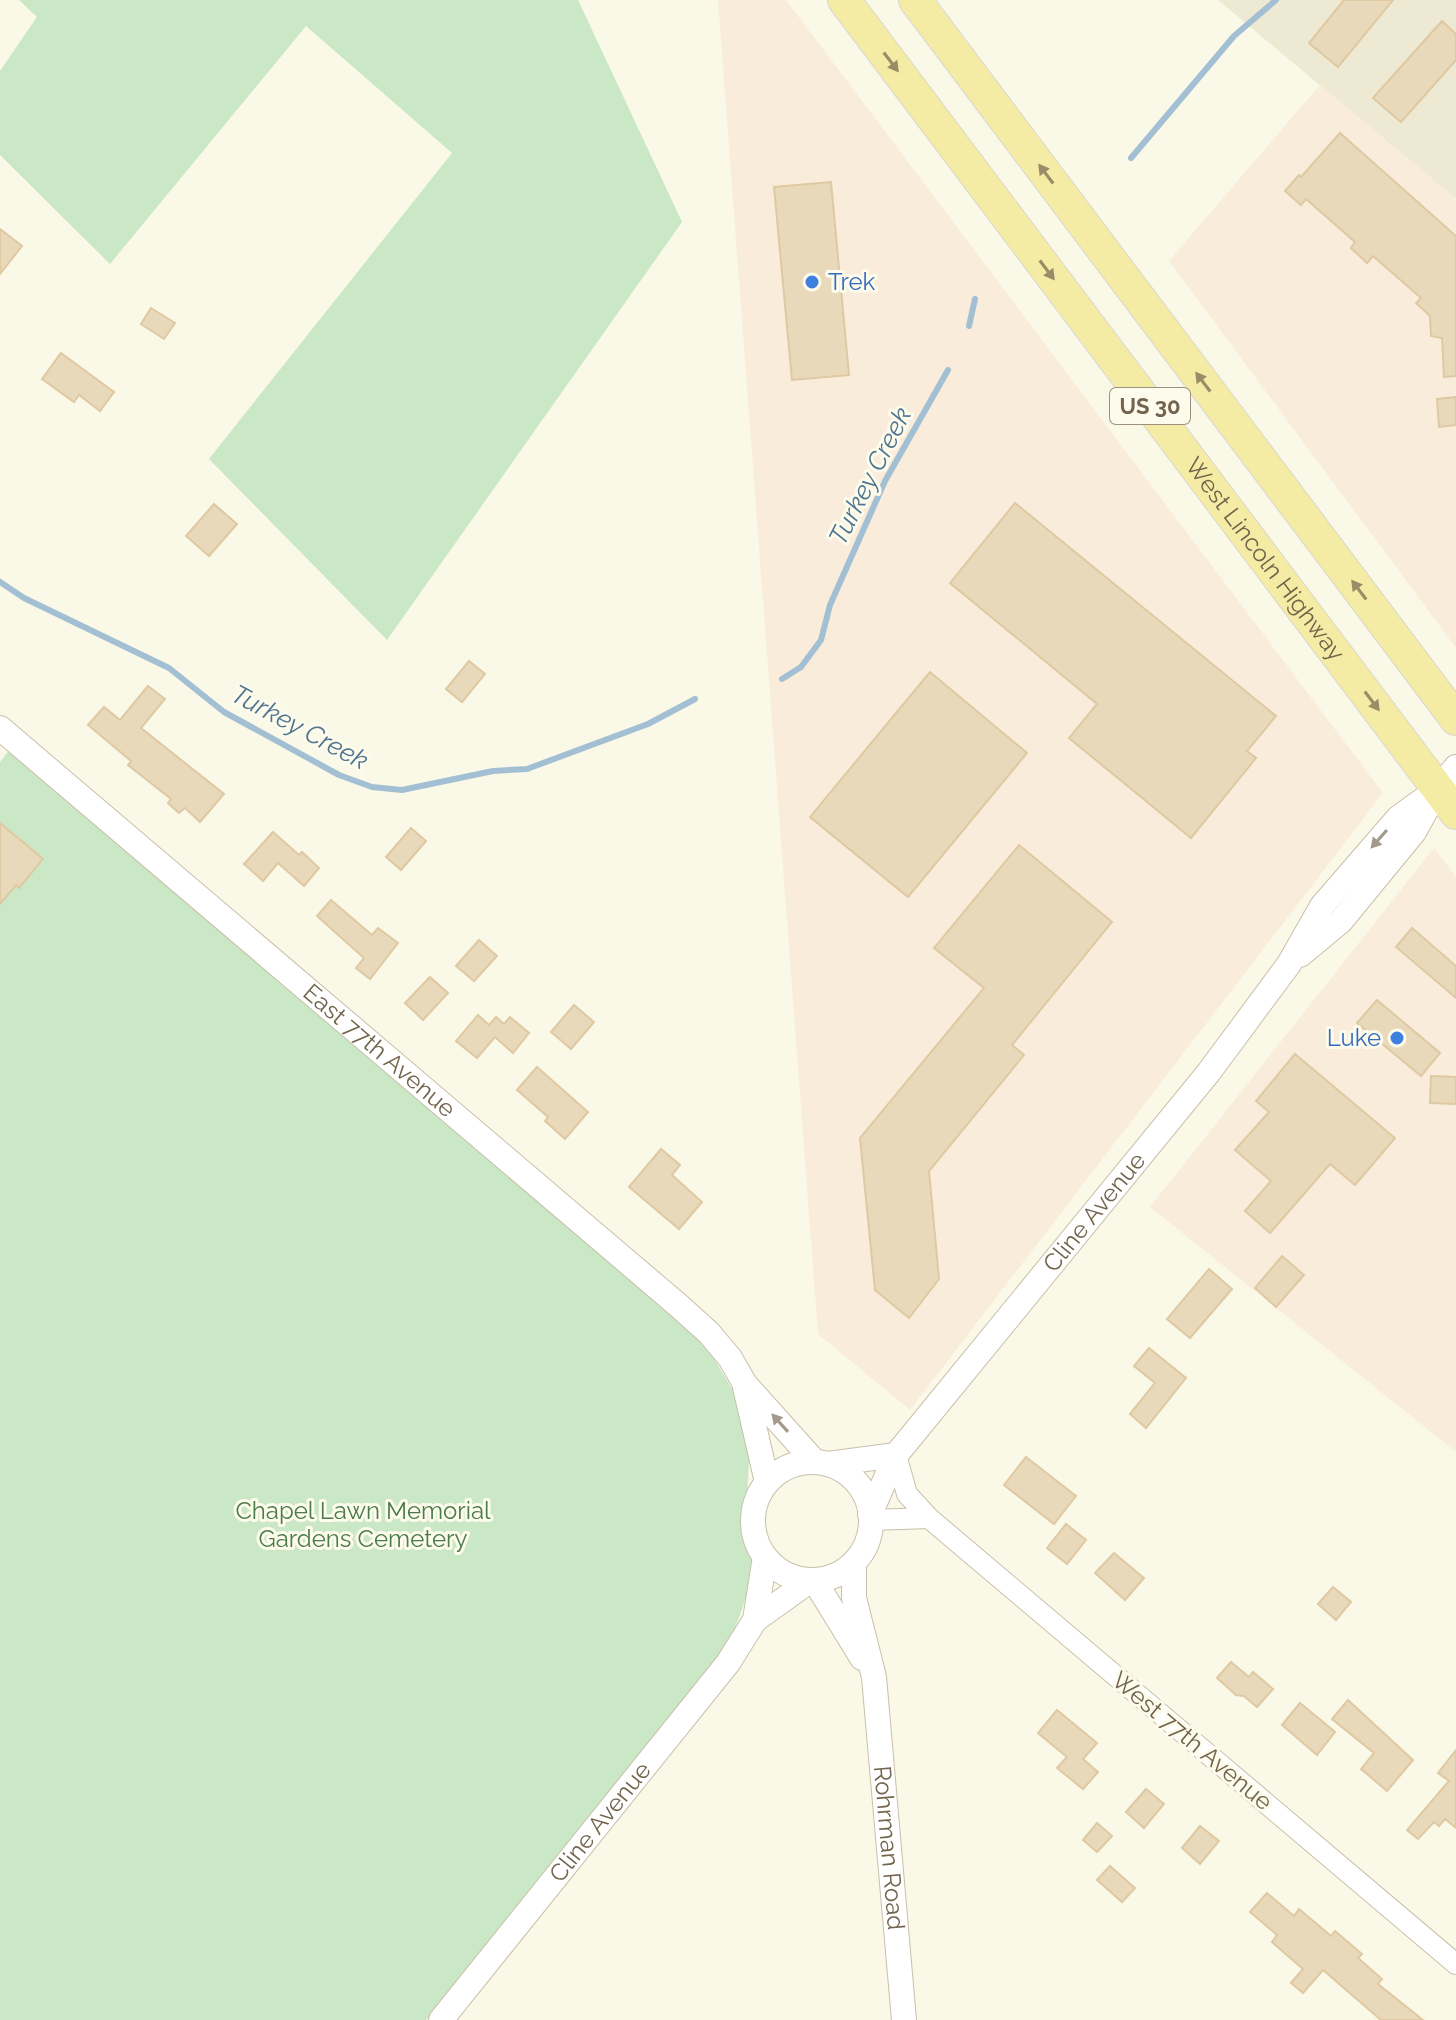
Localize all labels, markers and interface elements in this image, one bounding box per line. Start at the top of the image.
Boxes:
one-way arrow [882,52,898,72]
one-way arrow [1039,164,1055,184]
one-way arrow [1039,260,1055,280]
place label: Trek [828,267,876,296]
marker: Trek [803,273,821,291]
one-way arrow [1195,372,1211,392]
road number: US 30 [1110,388,1190,424]
water label: Turkey Creek [823,402,918,550]
street label: West Lincoln Highway [1180,452,1351,666]
one-way arrow [1351,579,1367,600]
water label: Turkey Creek [227,678,373,776]
one-way arrow [1363,691,1379,711]
one-way arrow [1371,830,1389,849]
street label: East 77th Avenue [298,978,462,1123]
place label: Luke [1327,1023,1381,1052]
marker: Luke [1388,1029,1406,1047]
street label: Cline Avenue [1037,1146,1151,1278]
one-way arrow [771,1414,789,1433]
park label: Chapel Lawn Memorial Gardens Cemetery [235,1496,491,1553]
street label: West 77th Avenue [1106,1665,1278,1816]
street label: Cline Avenue [543,1756,657,1888]
street label: Rohrman Road [868,1764,911,1931]

